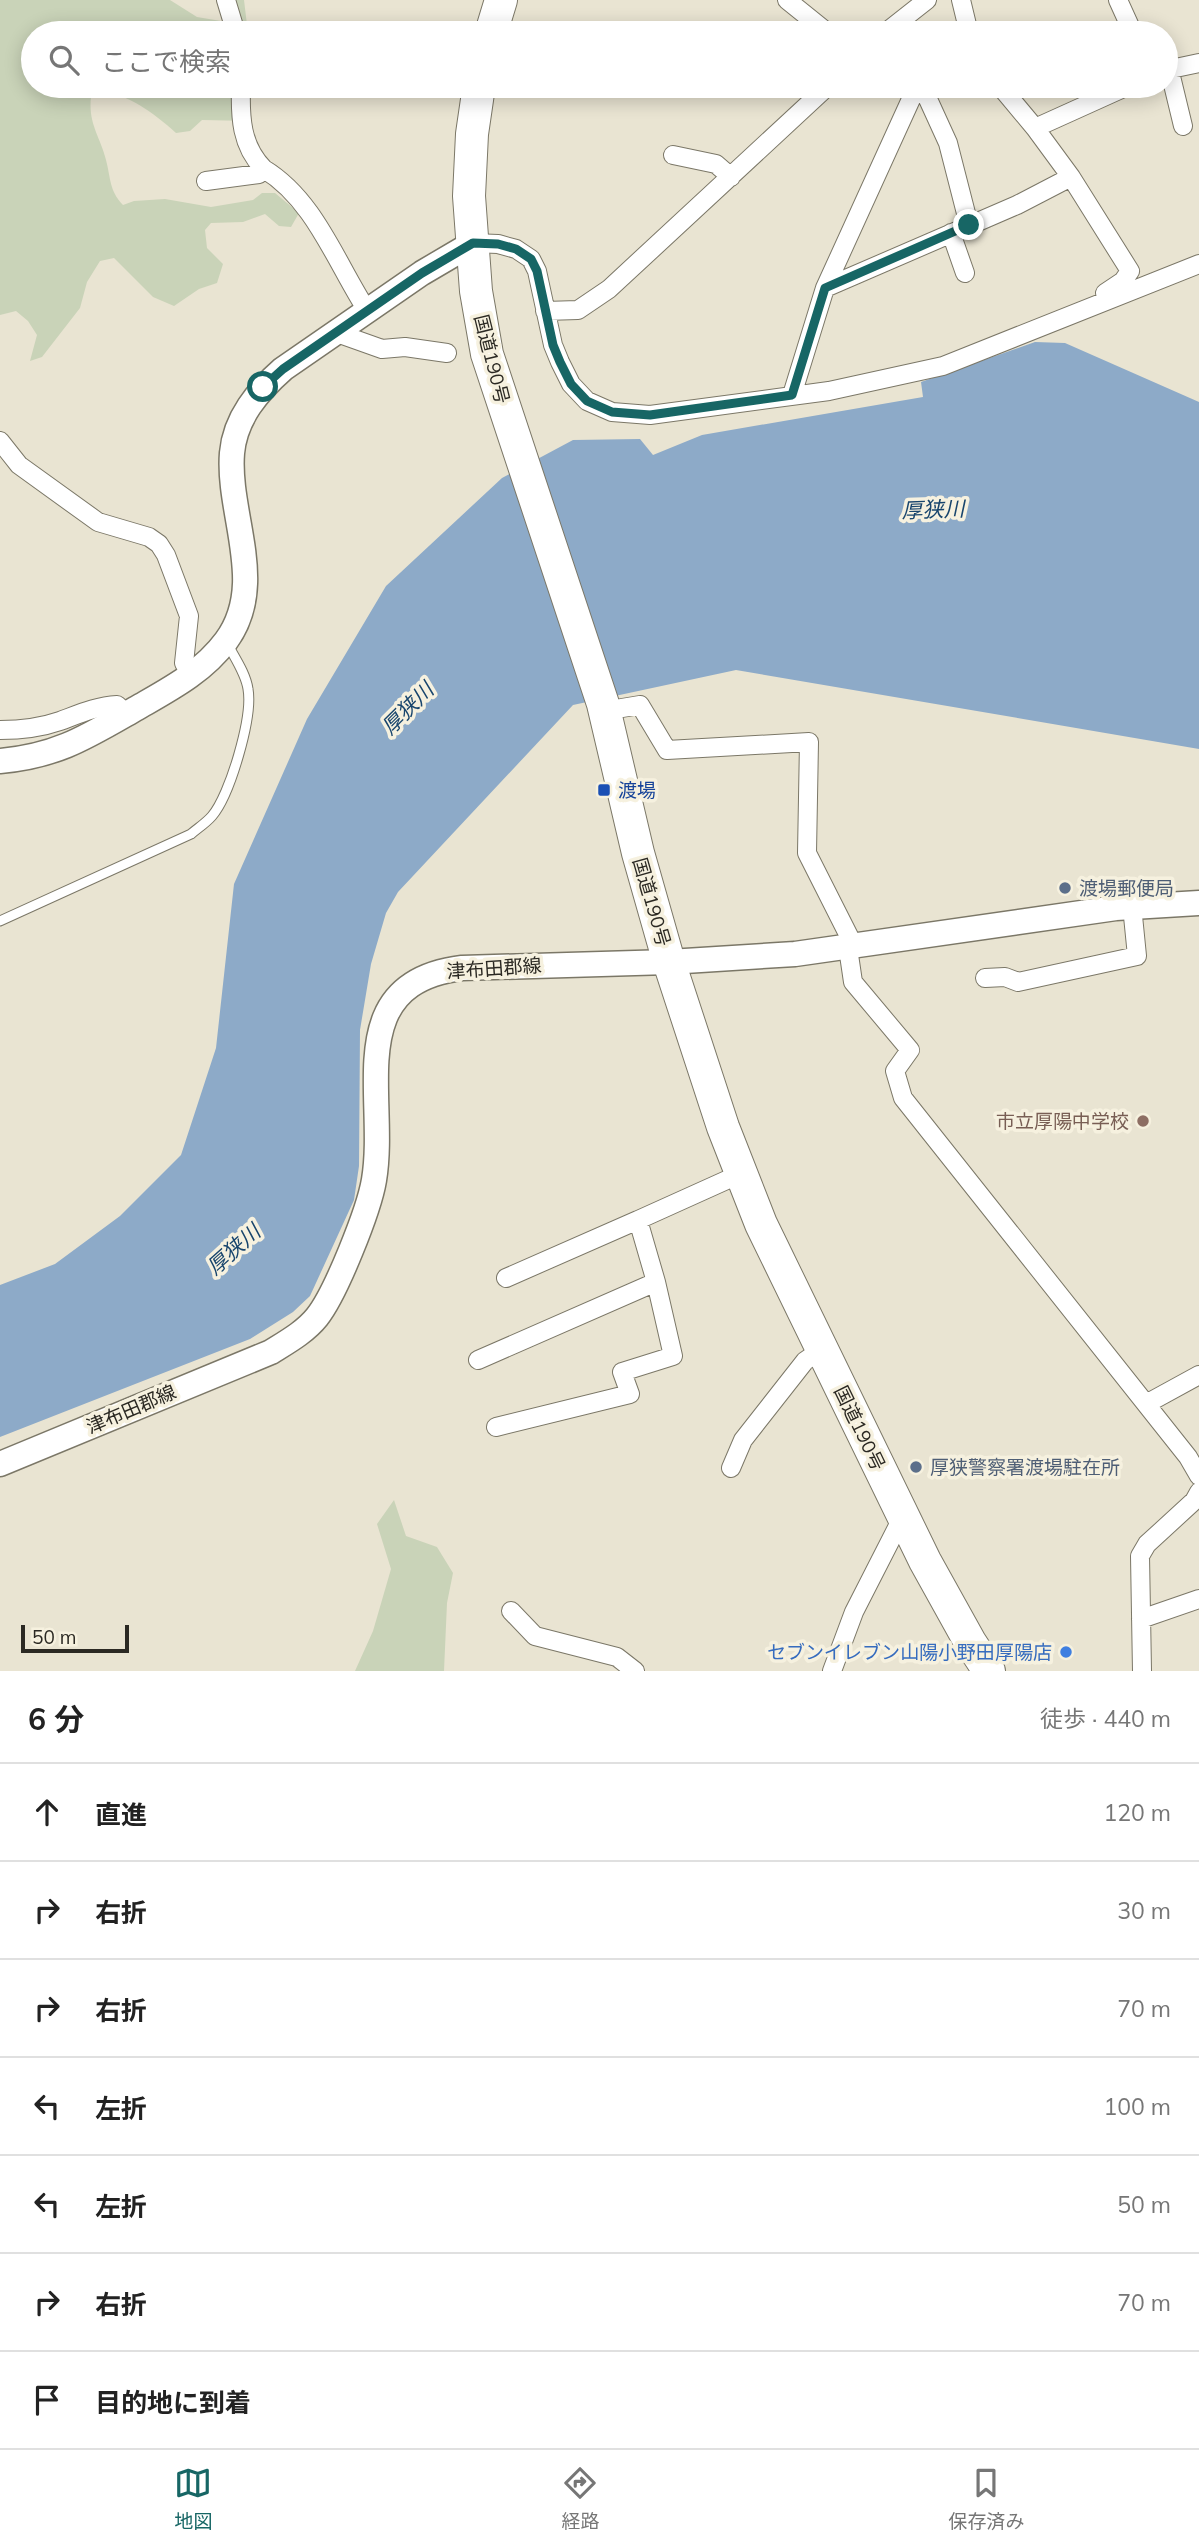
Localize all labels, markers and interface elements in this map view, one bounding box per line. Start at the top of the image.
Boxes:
search box [21,21,1178,98]
icon: search [45,41,83,79]
text: ここで検索 [101,45,231,78]
route end [953,209,984,240]
street label: 国道190号 [469,312,515,406]
route start [247,371,278,402]
water label: 厚狭川 [901,495,967,523]
water label: 厚狭川 [376,675,440,739]
place label: 渡場 [618,778,656,802]
marker: 渡場 [596,782,612,798]
street label: 国道190号 [628,855,676,949]
place label: 渡場郵便局 [1079,876,1174,900]
marker: 渡場郵便局 [1057,880,1073,896]
street label: 津布田郡線 [446,953,542,983]
place label: 市立厚陽中学校 [996,1109,1129,1133]
marker: 市立厚陽中学校 [1135,1113,1151,1129]
water label: 厚狭川 [201,1217,267,1280]
street label: 津布田郡線 [83,1379,179,1439]
street label: 国道190号 [829,1382,891,1474]
place label: 厚狭警察署渡場駐在所 [930,1455,1120,1479]
marker: 厚狭警察署渡場駐在所 [908,1459,924,1475]
scale bar [21,1622,130,1654]
text: 50 m [32,1625,76,1649]
place label: セブンイレブン山陽小野田厚陽店 [767,1640,1052,1664]
marker: セブンイレブン山陽小野田厚陽店 [1058,1644,1074,1660]
text: 6 分 [28,1700,84,1738]
text: 徒歩 · 440 m [1040,1704,1171,1733]
icon: ahead [28,1793,66,1831]
text: 直進 [95,1798,147,1831]
text: 120 m [1103,1798,1171,1827]
icon: right [28,1891,66,1929]
text: 右折 [95,1896,147,1929]
text: 30 m [1117,1896,1171,1925]
icon: right [28,1989,66,2027]
text: 右折 [95,1994,147,2027]
text: 70 m [1117,1994,1171,2023]
icon: left [28,2087,66,2125]
text: 左折 [95,2092,147,2125]
text: 100 m [1103,2092,1171,2121]
icon: left [28,2185,66,2223]
text: 左折 [95,2190,147,2223]
text: 50 m [1117,2190,1171,2219]
icon: right [28,2283,66,2321]
text: 右折 [95,2288,147,2321]
text: 70 m [1117,2288,1171,2317]
icon: arrive [28,2381,66,2419]
text: 目的地に到着 [95,2386,251,2419]
tab: 地図 [174,2464,213,2533]
tab: 経路 [561,2464,600,2533]
tab: 保存済み [948,2464,1025,2533]

